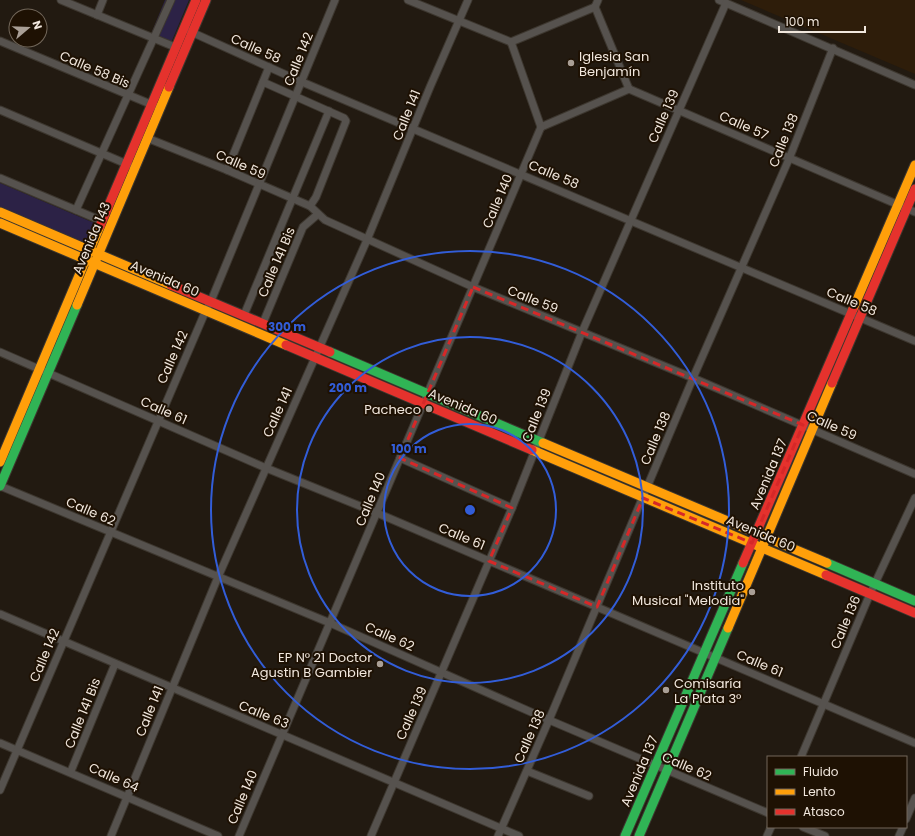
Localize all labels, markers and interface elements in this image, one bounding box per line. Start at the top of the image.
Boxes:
north arrow [8,8,48,48]
scale bar [779,8,865,34]
text: 100 m [785,13,819,30]
text: N [29,18,46,31]
street label: Calle 58 [228,29,284,68]
street label: Calle 142 [279,29,318,89]
street label: Calle 58 Bis [57,46,133,93]
place label: Iglesia San Benjamín [579,47,649,81]
marker: Iglesia San Benjamín [566,58,576,68]
street label: Calle 139 [643,86,684,146]
street label: Calle 141 [388,87,425,143]
street label: Calle 57 [716,106,771,145]
street label: Calle 138 [764,110,803,170]
street label: Calle 59 [213,145,269,184]
street label: Calle 58 [526,155,582,194]
street label: Calle 140 [478,171,517,231]
street label: Avenida 143 [68,199,115,277]
street label: Calle 141 Bis [253,224,300,300]
street label: Avenida 60 [127,255,202,301]
street label: Calle 59 [505,281,561,318]
street label: Calle 58 [824,282,880,321]
text: 300 m [268,318,306,335]
street label: Calle 142 [152,327,193,387]
text: 200 m [329,379,367,396]
street label: Avenida 60 [425,383,500,429]
street label: Calle 141 [258,384,297,440]
street label: Calle 139 [517,385,556,445]
street label: Calle 61 [137,392,190,429]
place label: Pacheco [364,400,421,419]
marker: Pacheco [424,404,434,414]
street label: Calle 59 [804,406,860,445]
street label: Calle 138 [636,408,675,468]
street label: Avenida 137 [745,436,792,513]
text: 100 m [391,440,427,457]
street label: Calle 140 [351,469,390,529]
street label: Calle 62 [63,492,119,530]
centre of rings [463,503,477,517]
street label: Avenida 60 [723,510,798,556]
street label: Calle 61 [435,518,488,555]
place label: Instituto Musical "Melodia" [632,576,744,610]
marker: Instituto Musical "Melodia" [747,587,757,597]
street label: Calle 136 [826,592,865,652]
street label: Calle 62 [362,617,418,656]
street label: Calle 142 [25,625,64,685]
street label: Calle 61 [733,645,786,682]
place label: EP N° 21 Doctor Agustin B Gambier [251,648,372,682]
marker: EP N° 21 Doctor Agustin B Gambier [375,659,385,669]
place label: Comisaría La Plata 3° [674,674,741,708]
street label: Calle 141 Bis [60,675,105,751]
street label: Calle 141 [131,683,168,739]
street label: Calle 139 [391,683,432,743]
marker: Comisaría La Plata 3° [661,685,671,695]
street label: Calle 63 [236,696,292,733]
street label: Calle 138 [509,706,550,766]
street label: Avenida 137 [616,733,663,810]
street label: Calle 62 [659,747,715,785]
legend [767,756,907,828]
street label: Calle 64 [86,758,142,797]
text: Fluido [803,763,839,780]
street label: Calle 140 [223,767,262,827]
text: Lento [803,783,836,800]
text: Atasco [803,803,845,820]

